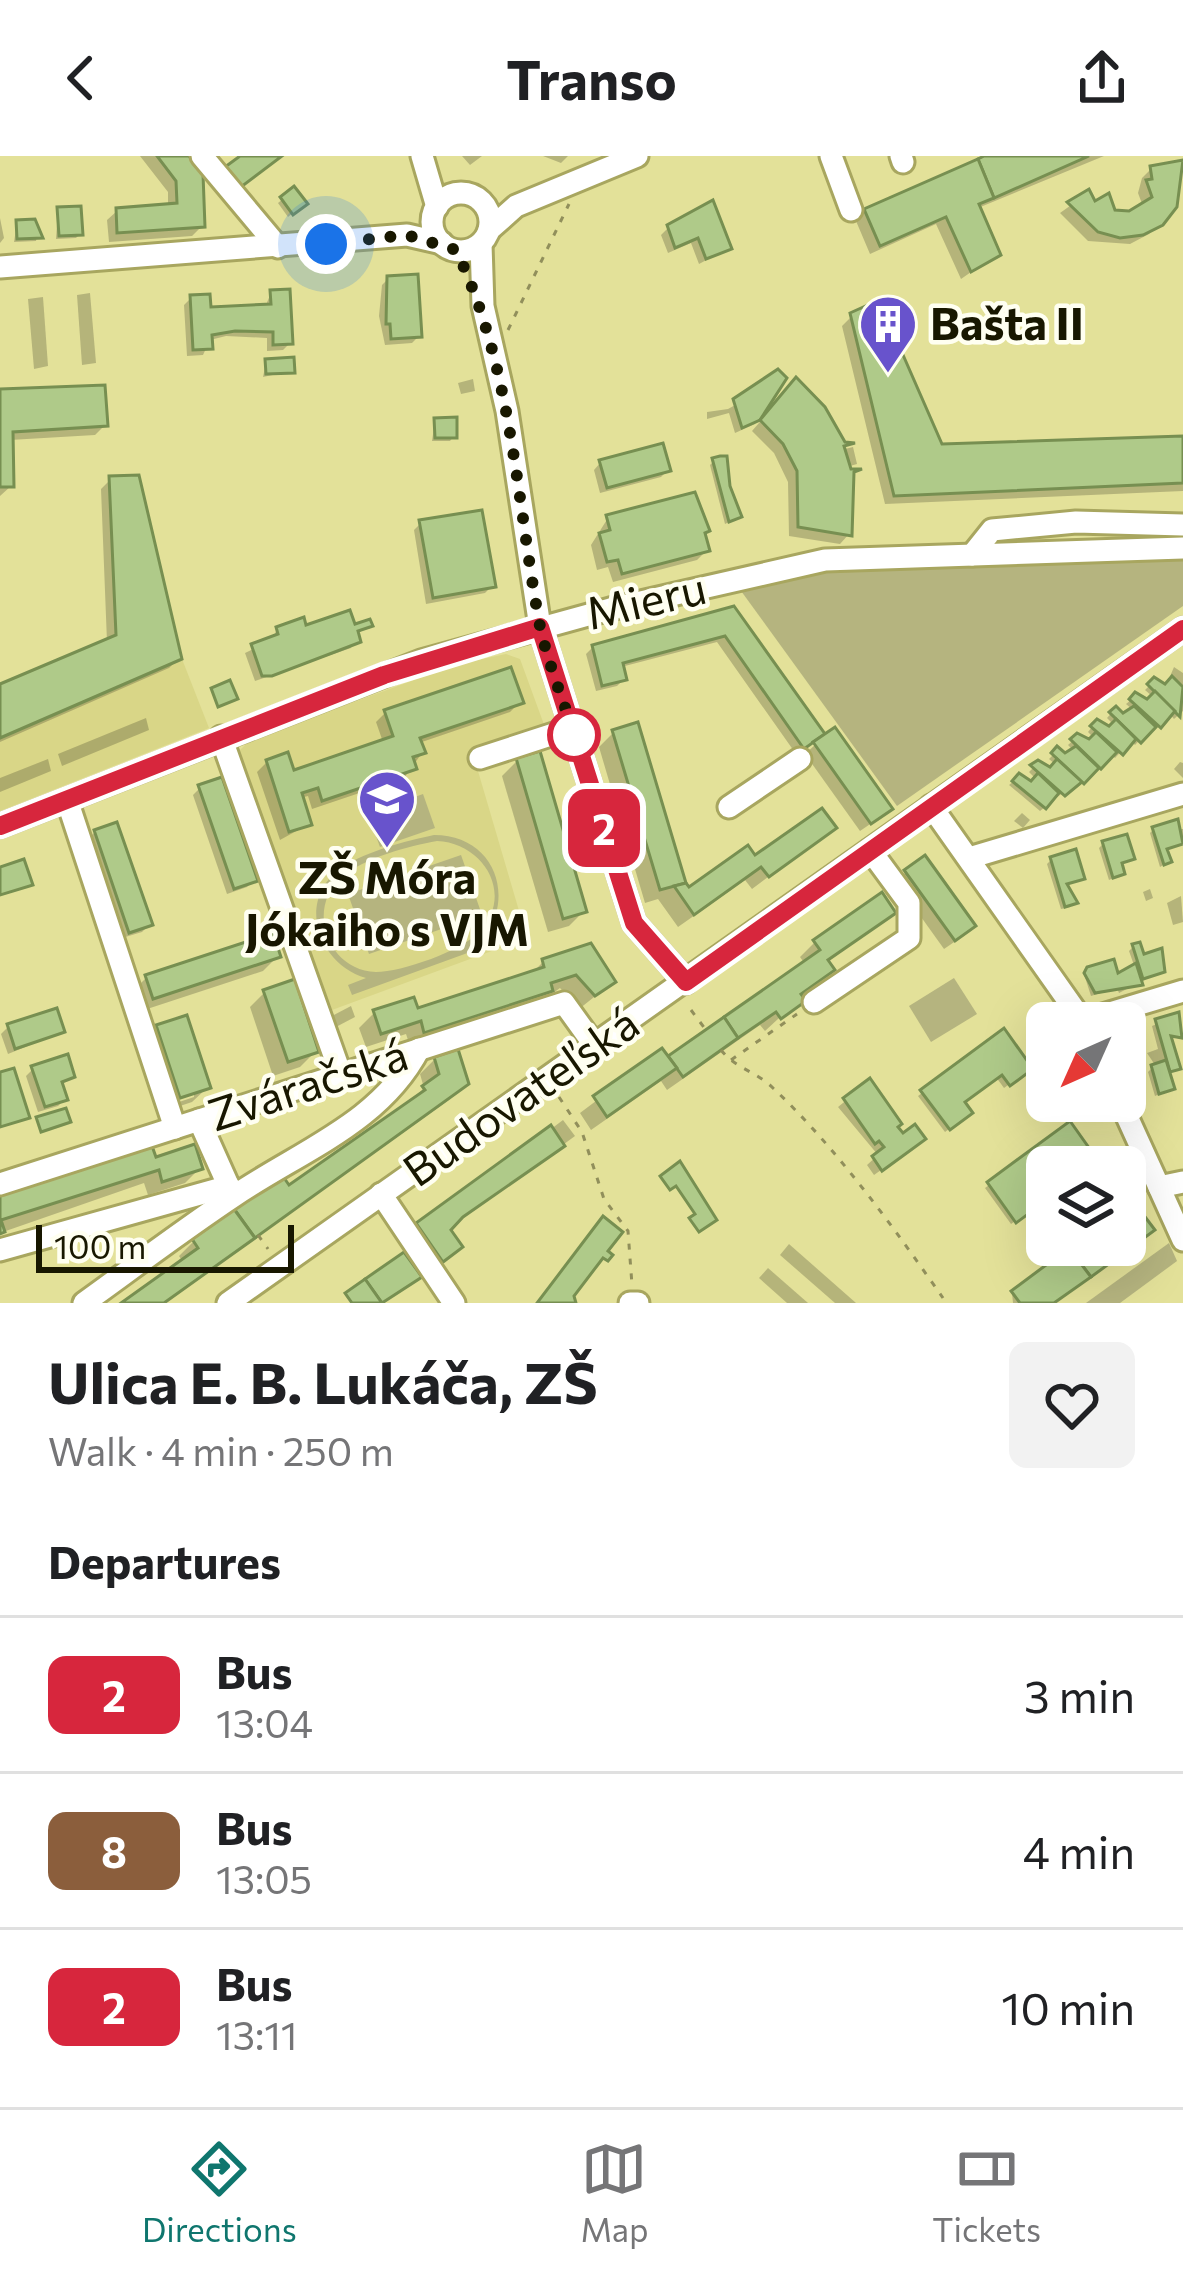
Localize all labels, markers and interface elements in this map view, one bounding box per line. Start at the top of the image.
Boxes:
icon: back [48,45,114,111]
text: Transo [506,45,677,111]
icon: share [1069,45,1135,111]
your location [296,214,356,274]
building icon: Bašta II [857,293,919,375]
place label: Bašta II [930,294,1084,349]
street label: Mieru [580,558,711,639]
unlabelled marker [549,710,599,760]
school or university icon: ZŠ Móra Jókaiho s VJM [356,768,418,850]
line badge: 2 [565,789,643,867]
text: 2 [592,802,616,854]
place label: ZŠ Móra Jókaiho s VJM [245,848,529,955]
street label: Budovateľská [391,994,648,1196]
north arrow [1026,1002,1146,1122]
map controls [1026,1002,1146,1266]
street label: Zváračská [201,1025,414,1141]
button: layers [1026,1146,1146,1266]
scale bar [36,1219,294,1272]
text: 100 m [54,1225,146,1266]
button: heart [1009,1342,1135,1468]
text: Ulica E. B. Lukáča, ZŠ [48,1346,597,1416]
text: Walk · 4 min · 250 m [48,1426,394,1474]
text: Departures [48,1533,281,1588]
text: Bus [216,1643,292,1698]
text: 3 min [1024,1667,1135,1722]
text: 2 [102,1669,126,1721]
text: 13:04 [216,1698,313,1746]
text: Bus [216,1799,292,1854]
text: 4 min [1023,1823,1135,1878]
text: 8 [101,1825,127,1877]
text: 13:05 [216,1854,312,1902]
text: Bus [216,1955,292,2010]
text: 10 min [1001,1979,1135,2034]
text: 2 [102,1981,126,2033]
text: 13:11 [216,2010,297,2058]
tab: Directions [142,2136,297,2249]
tab: Map [580,2136,649,2249]
tab: Tickets [932,2136,1041,2249]

